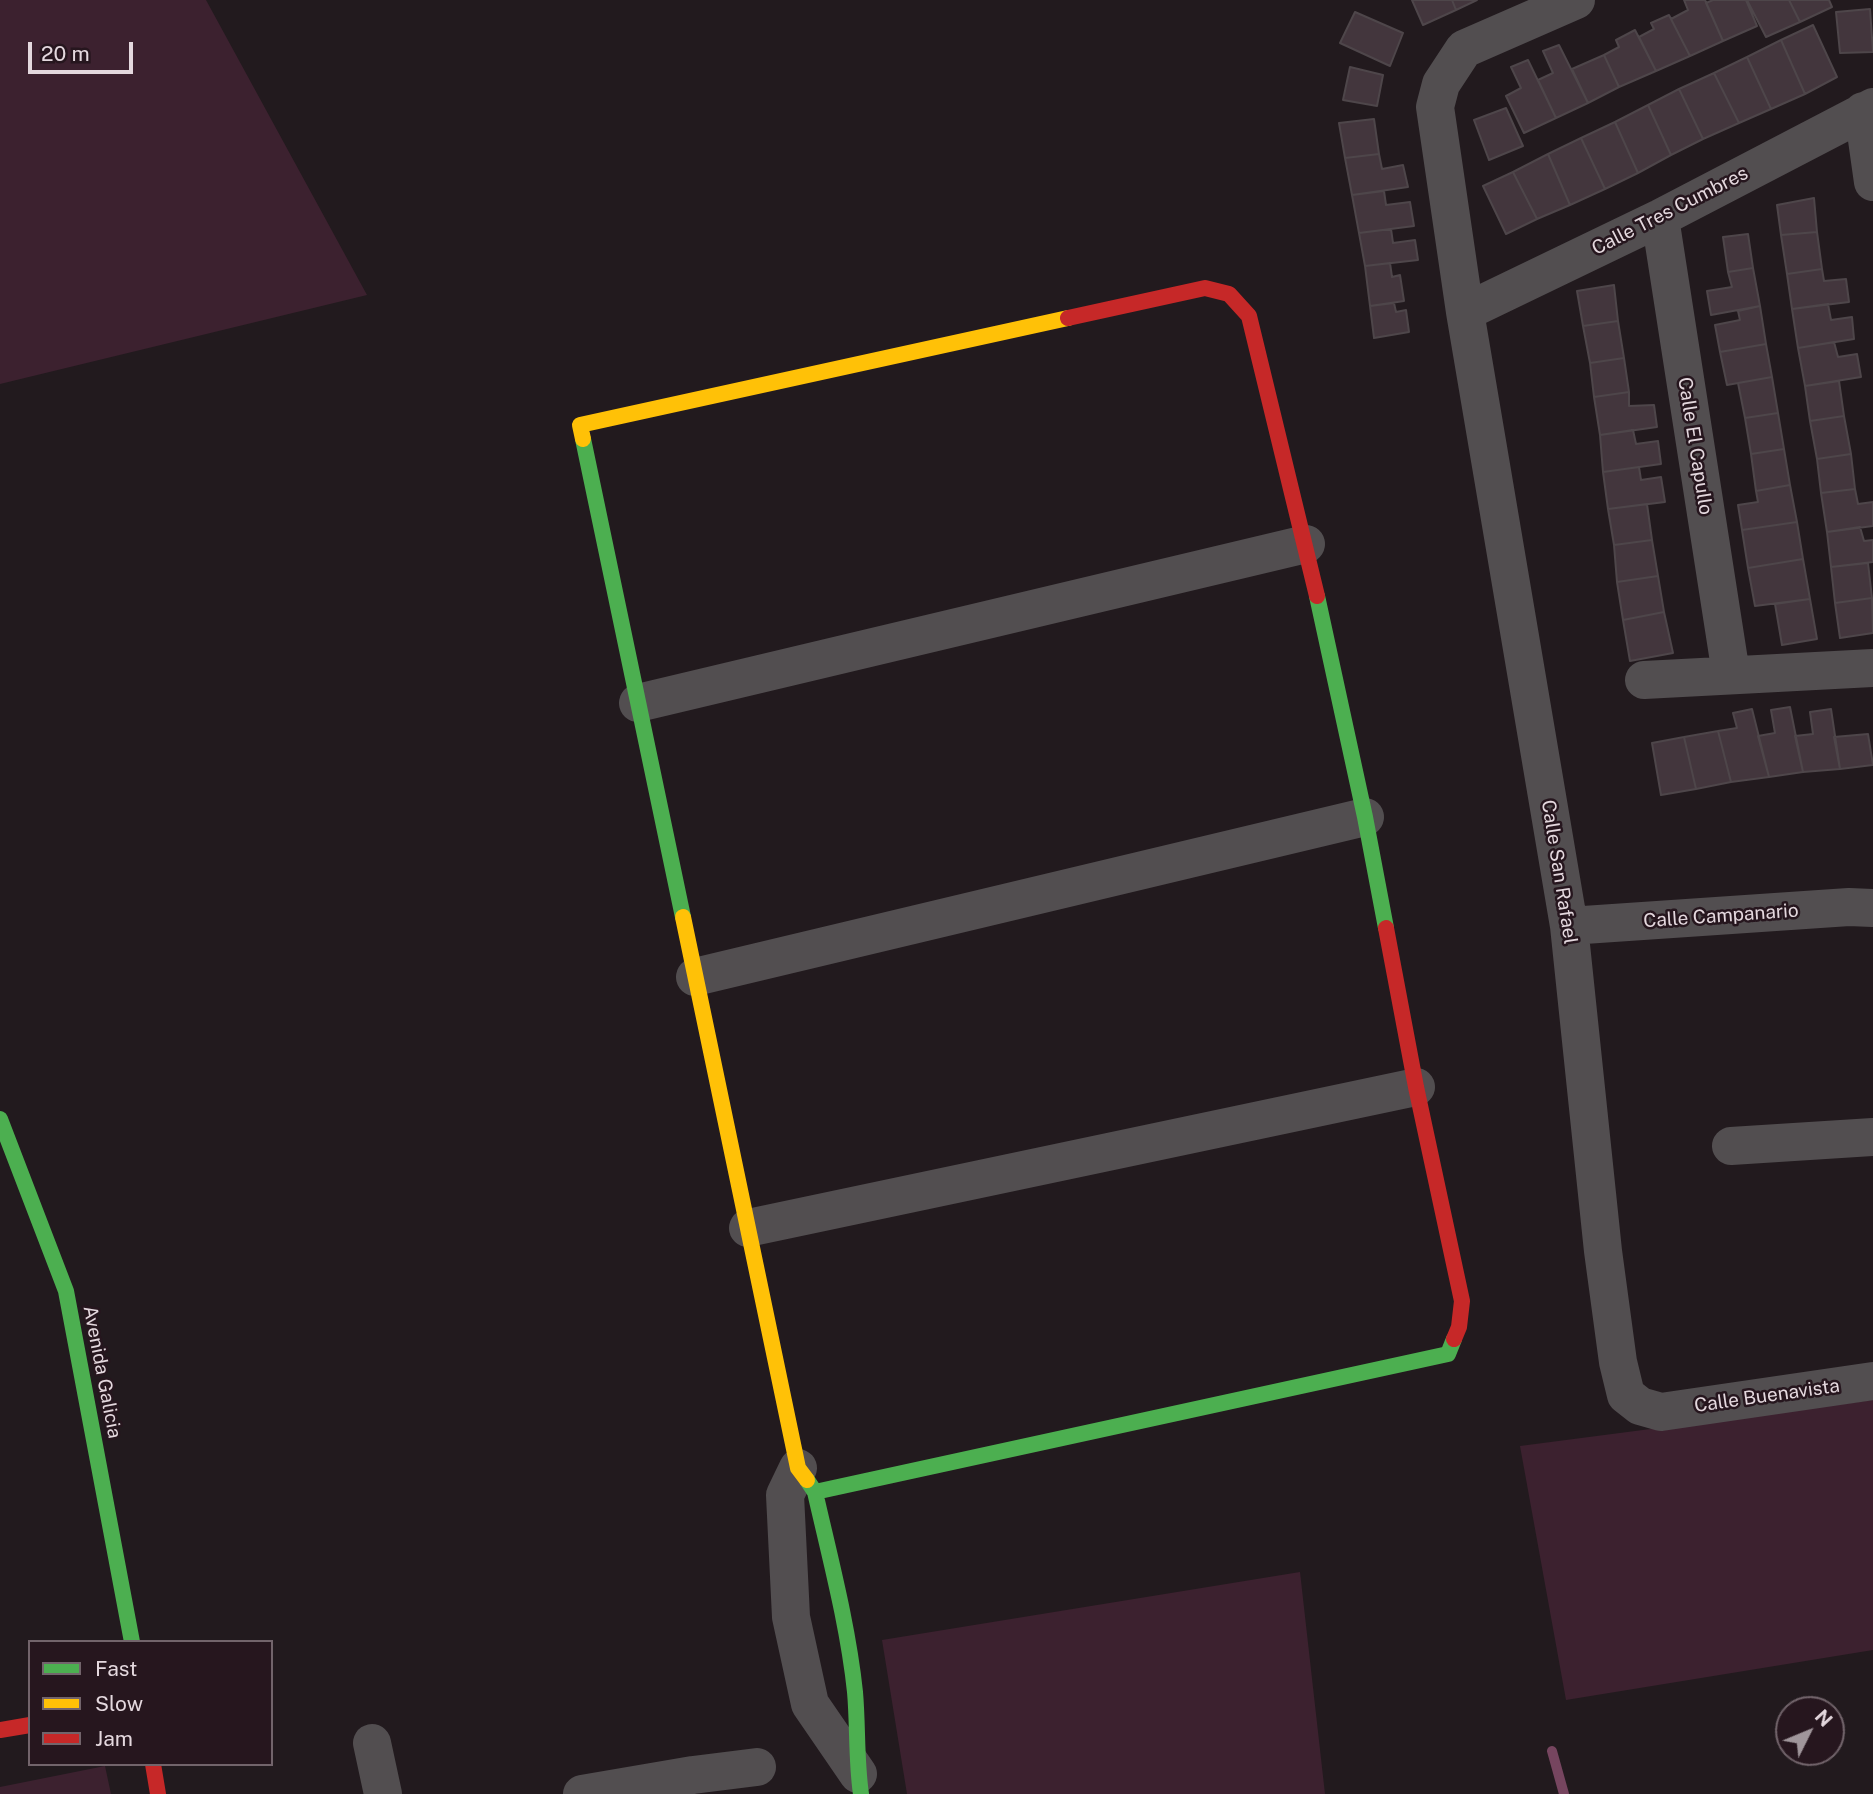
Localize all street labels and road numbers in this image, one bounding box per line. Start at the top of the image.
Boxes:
street label: Calle Tres Cumbres [1588,162,1752,260]
street label: Calle El Capullo [1673,376,1717,516]
street label: Calle San Rafael [1536,798,1582,946]
street label: Calle Campanario [1643,899,1799,933]
street label: Avenida Galicia [78,1304,126,1440]
street label: Calle Buenavista [1693,1374,1841,1418]

